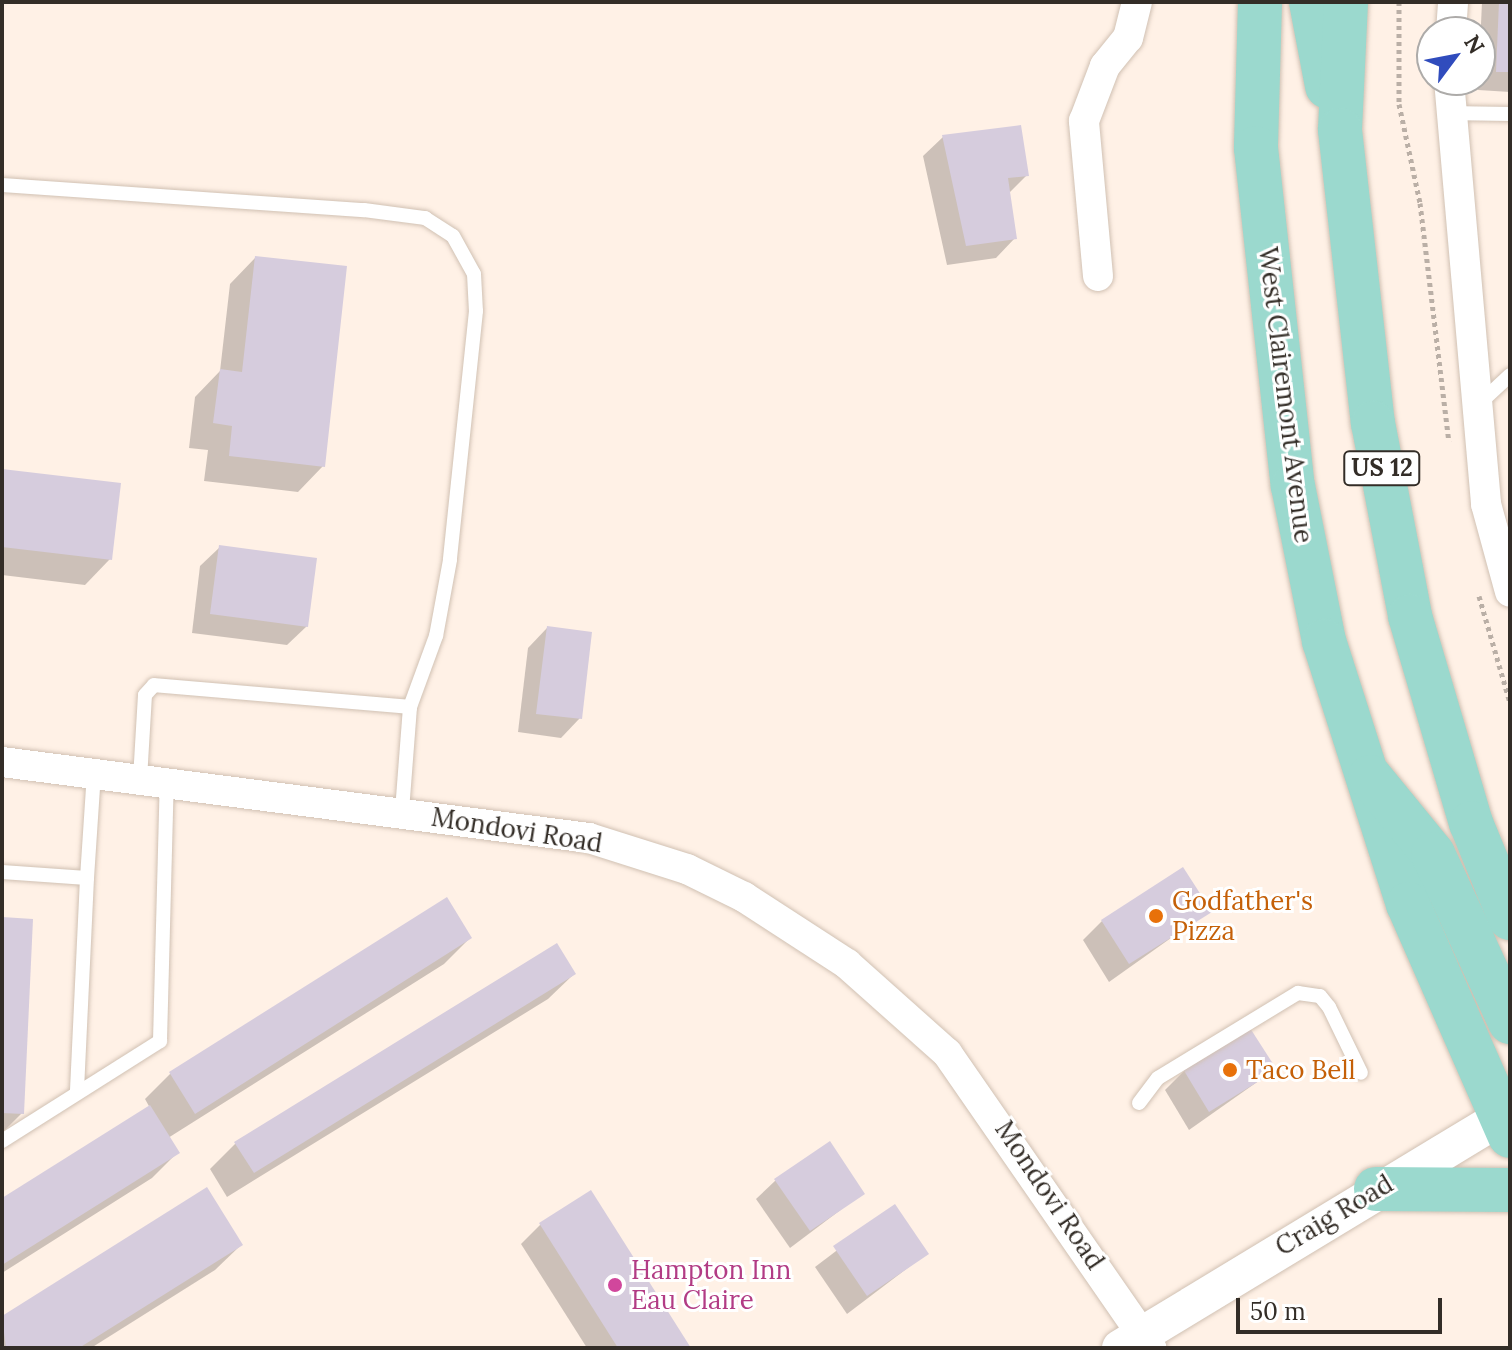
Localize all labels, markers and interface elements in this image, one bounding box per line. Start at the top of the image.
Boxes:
north arrow [1416,16,1496,96]
text: N [1458,30,1491,59]
street label: West Clairemont Avenue [1252,245,1320,545]
road number: US 12 [1342,448,1422,488]
street label: Mondovi Road [429,801,605,859]
place label: Godfather's Pizza [1172,885,1313,946]
marker: Godfather's Pizza [1147,907,1165,925]
place label: Taco Bell [1246,1054,1356,1086]
marker: Taco Bell [1221,1061,1239,1079]
street label: Mondovi Road [989,1115,1111,1275]
street label: Craig Road [1270,1168,1398,1262]
place label: Hampton Inn Eau Claire [631,1254,791,1316]
marker: Hampton Inn Eau Claire [606,1276,624,1294]
scale bar [1240,1282,1446,1332]
text: 50 m [1250,1296,1306,1327]

